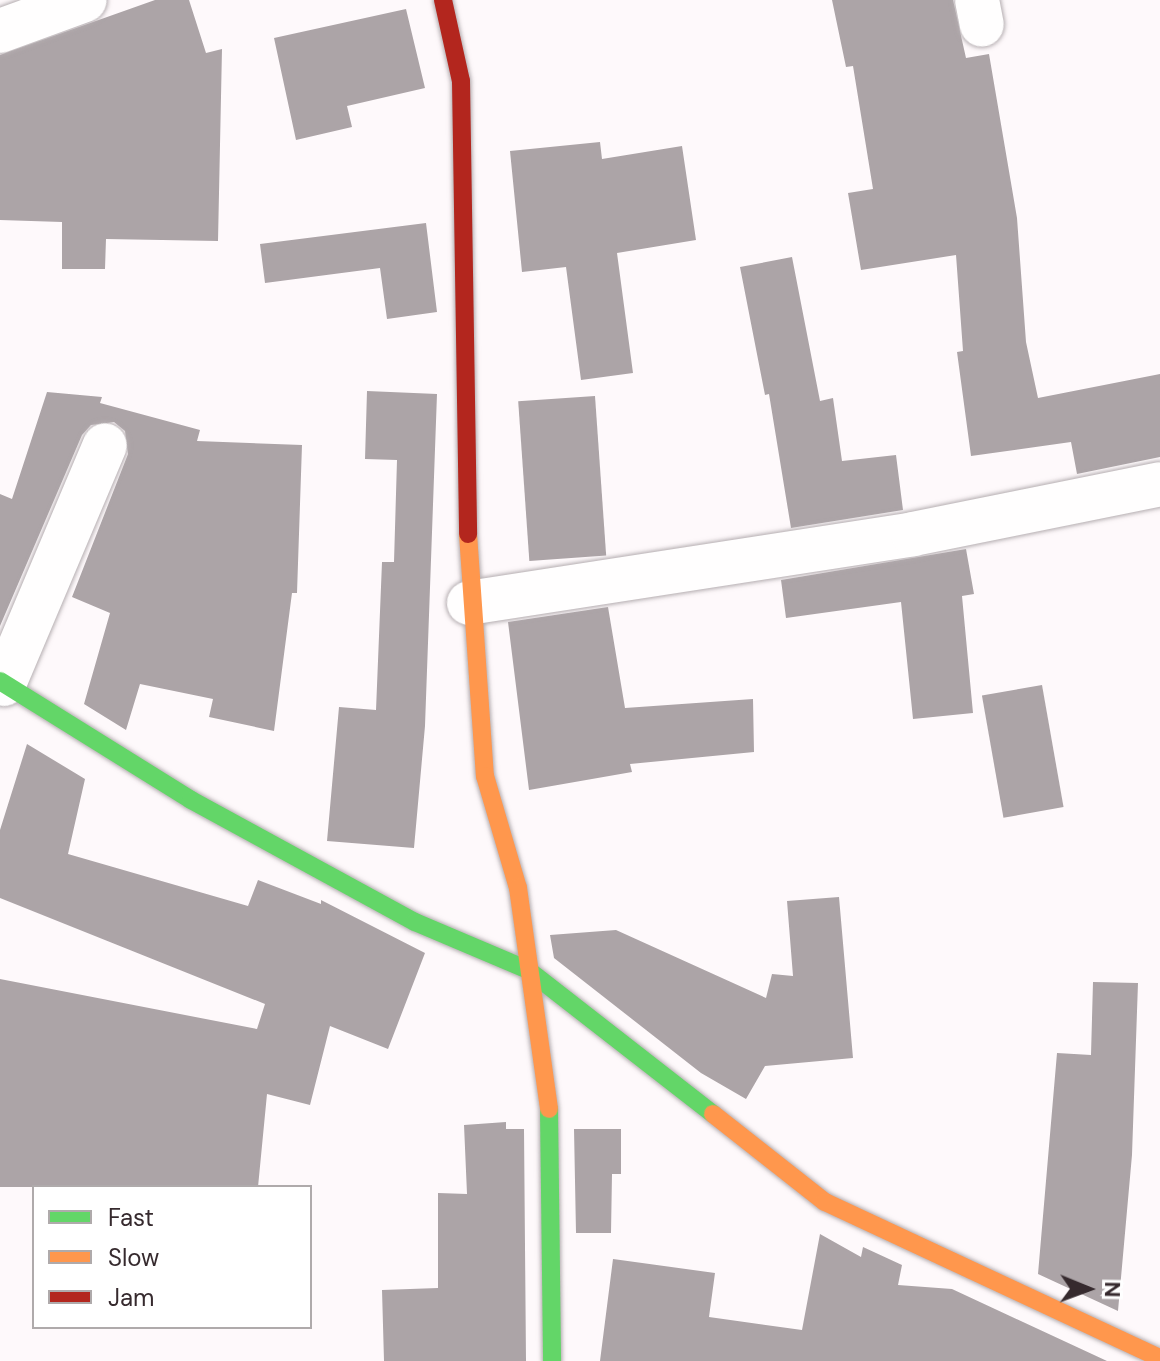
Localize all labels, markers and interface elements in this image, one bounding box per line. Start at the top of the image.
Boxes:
legend [32,1185,312,1329]
text: Fast [108,1202,154,1233]
text: Slow [108,1242,159,1273]
north arrow [1048,1249,1128,1329]
text: N [1098,1281,1127,1298]
text: Jam [108,1282,154,1313]

